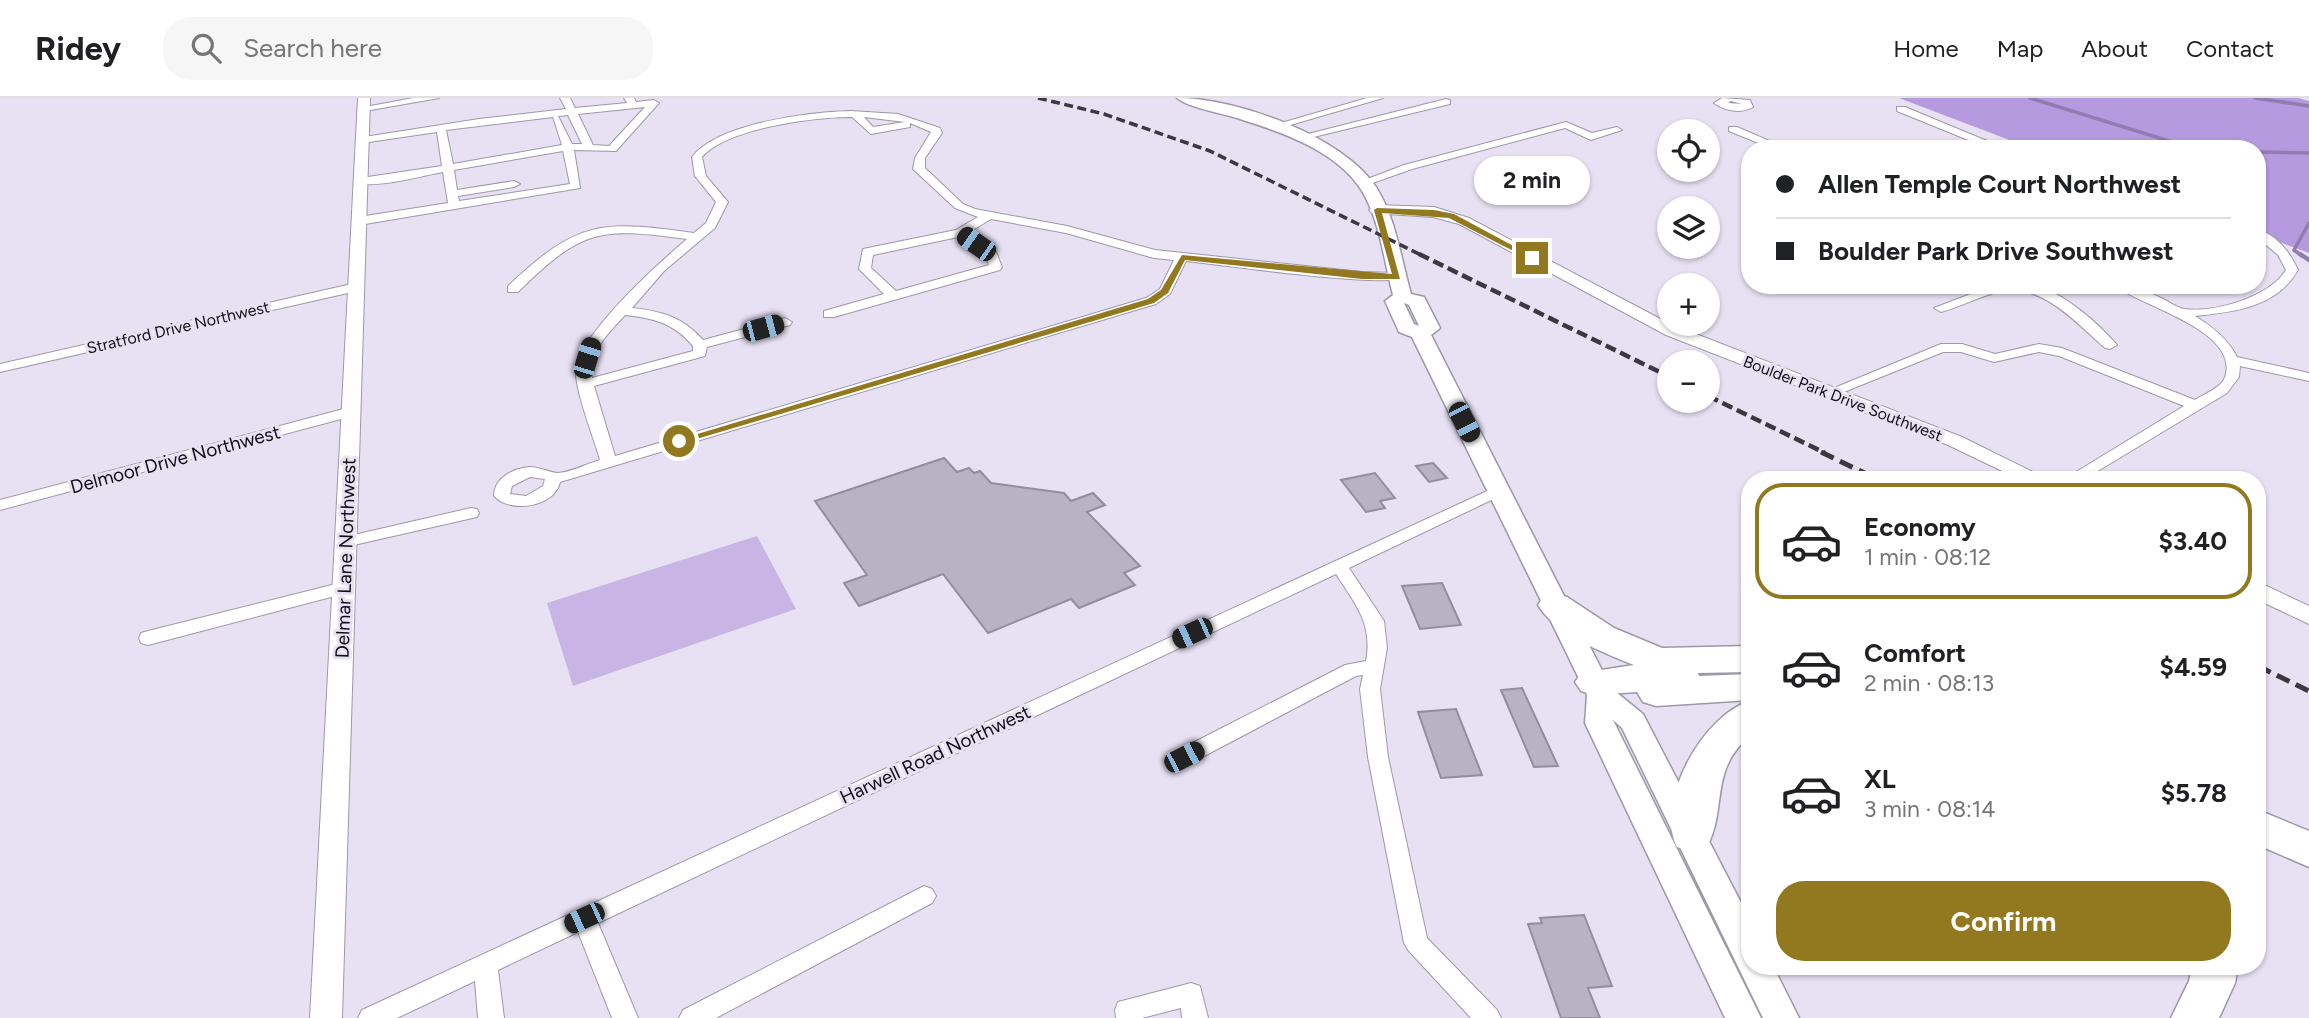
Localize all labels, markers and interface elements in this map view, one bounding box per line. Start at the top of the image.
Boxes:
search box [163,17,653,80]
text: Ridey [35,29,121,68]
icon: search [187,29,225,67]
text: Search here [243,32,382,64]
text: Home [1893,34,1959,63]
text: Map [1997,34,2043,63]
text: About [2081,34,2148,63]
text: Contact [2186,34,2274,63]
map controls [1657,119,1720,413]
button: locate [1657,119,1720,182]
callout: 2 min [1474,156,1590,206]
text: 2 min [1503,166,1561,194]
text: Allen Temple Court Northwest [1818,168,2181,200]
button: layers [1657,196,1720,259]
car [953,223,1000,265]
text: Boulder Park Drive Southwest [1818,235,2174,267]
route end [1516,242,1548,274]
button: + [1657,273,1720,336]
street label: Stratford Drive Northwest [85,297,271,358]
car [740,312,787,344]
car [571,335,604,381]
button: − [1657,350,1720,413]
street label: Boulder Park Drive Southwest [1741,352,1945,445]
car [1446,399,1483,445]
street label: Delmoor Drive Northwest [68,420,283,499]
route start [663,425,695,457]
street label: Delmar Lane Northwest [331,457,360,659]
icon: car [1780,510,1843,573]
text: Economy [1864,511,1976,543]
text: $3.40 [2158,525,2227,557]
text: 1 min · 08:12 [1864,543,1991,571]
car [1169,615,1216,651]
icon: car [1780,636,1843,699]
text: Comfort [1864,637,1966,669]
text: $4.59 [2160,651,2227,683]
text: 2 min · 08:13 [1864,669,1994,697]
street label: Harwell Road Northwest [836,700,1034,809]
car [1161,738,1208,776]
icon: car [1780,762,1843,825]
text: XL [1864,763,1896,795]
text: $5.78 [2161,777,2227,809]
text: 3 min · 08:14 [1864,795,1996,823]
button: Confirm [1776,881,2231,961]
car [561,900,608,936]

